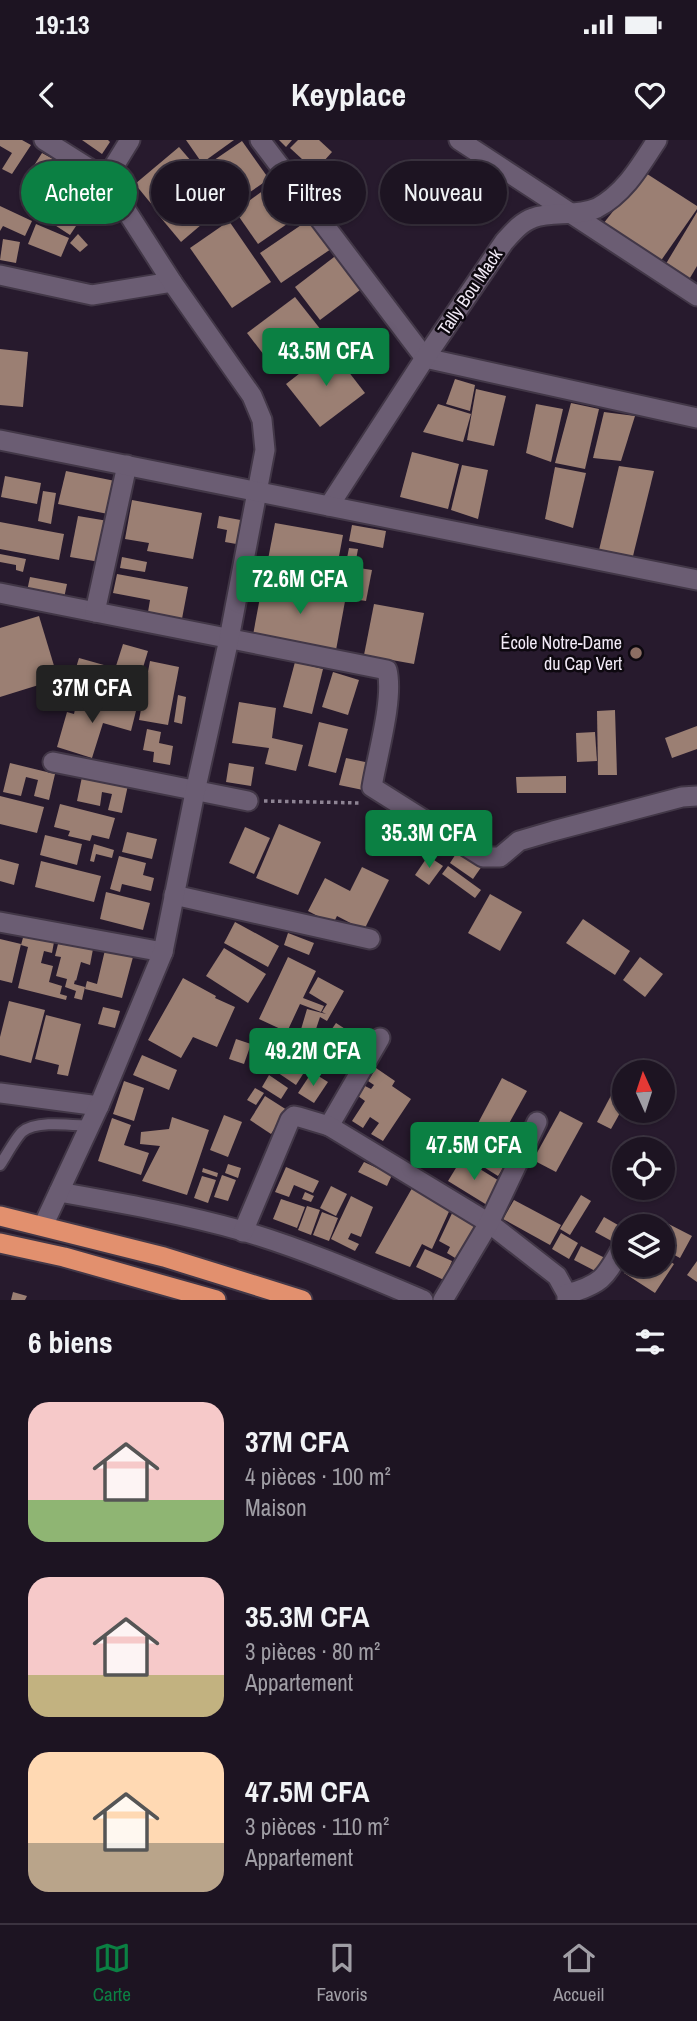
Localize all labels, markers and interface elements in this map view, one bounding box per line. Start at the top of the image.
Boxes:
text: 19:13 [35,7,90,42]
text: Keyplace [291,73,406,116]
icon: back [28,76,66,114]
icon: heart [631,76,669,114]
chip: Acheter [21,161,137,224]
chip: Louer [151,161,249,224]
chip: Filtres [263,161,366,224]
chip: Nouveau [380,161,507,224]
street label: Tally Bou Mack [431,243,508,340]
pin: 43.5M CFA [246,328,406,388]
text: 43.5M CFA [278,335,374,366]
pin: 72.6M CFA [220,556,380,616]
text: 72.6M CFA [252,563,348,594]
place label: École Notre-Dame du Cap Vert [501,630,622,676]
marker: École Notre-Dame du Cap Vert [628,645,644,661]
pin: 37M CFA [27,666,157,725]
text: 37M CFA [52,672,132,703]
pin: 35.3M CFA [349,810,509,870]
text: 35.3M CFA [381,817,477,848]
pin: 49.2M CFA [233,1028,393,1088]
text: 49.2M CFA [265,1035,361,1066]
north arrow [612,1060,676,1124]
map controls [612,1060,675,1277]
pin: 47.5M CFA [394,1122,554,1182]
text: 47.5M CFA [426,1129,522,1160]
button: locate [612,1137,675,1200]
button: layers [612,1214,675,1277]
text: 6 biens [28,1322,113,1362]
icon: filters [631,1323,669,1361]
text: 37M CFA [245,1421,349,1461]
icon: home [84,1430,168,1514]
text: 4 pièces · 100 m² [245,1461,391,1492]
text: Maison [245,1492,307,1523]
text: 35.3M CFA [245,1596,369,1636]
icon: home [84,1605,168,1689]
text: 3 pièces · 80 m² [245,1636,380,1667]
text: Appartement [245,1667,353,1698]
text: 47.5M CFA [245,1771,369,1811]
icon: home [84,1780,168,1864]
text: 3 pièces · 110 m² [245,1811,389,1842]
text: Appartement [245,1842,353,1873]
tab: Carte [93,1939,131,2007]
tab: Favoris [316,1939,368,2007]
tab: Accueil [553,1939,604,2007]

